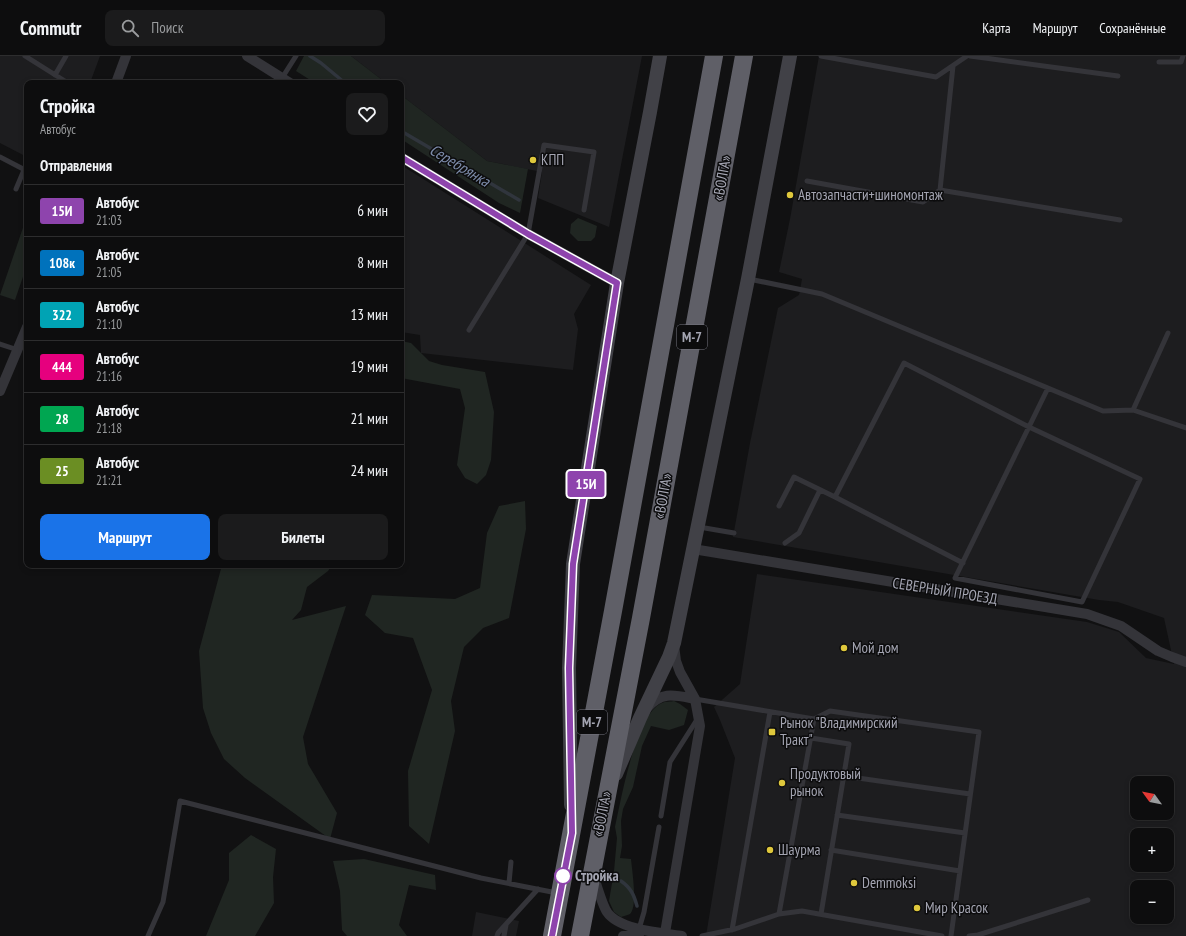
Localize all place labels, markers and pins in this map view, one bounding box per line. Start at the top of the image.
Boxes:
place label: КПП [541,150,564,169]
marker: КПП [528,155,538,165]
place label: Автозапчасти+шиномонтаж [798,185,944,204]
marker: Автозапчасти+шиномонтаж [785,190,795,200]
place label: Мой дом [852,638,899,657]
marker: Мой дом [839,643,849,653]
place label: Рынок "Владимирский Тракт" [780,713,897,749]
marker: Рынок "Владимирский Тракт" [767,727,777,737]
place label: Продуктовый рынок [790,764,861,800]
marker: Продуктовый рынок [777,778,787,788]
place label: Шаурма [778,840,820,859]
marker: Шаурма [765,845,775,855]
place label: Стройка [575,866,619,885]
marker: Стройка [554,867,572,885]
place label: Demmoksi [862,873,916,892]
marker: Demmoksi [849,878,859,888]
place label: Мир Красок [925,898,988,917]
marker: Мир Красок [912,903,922,913]

